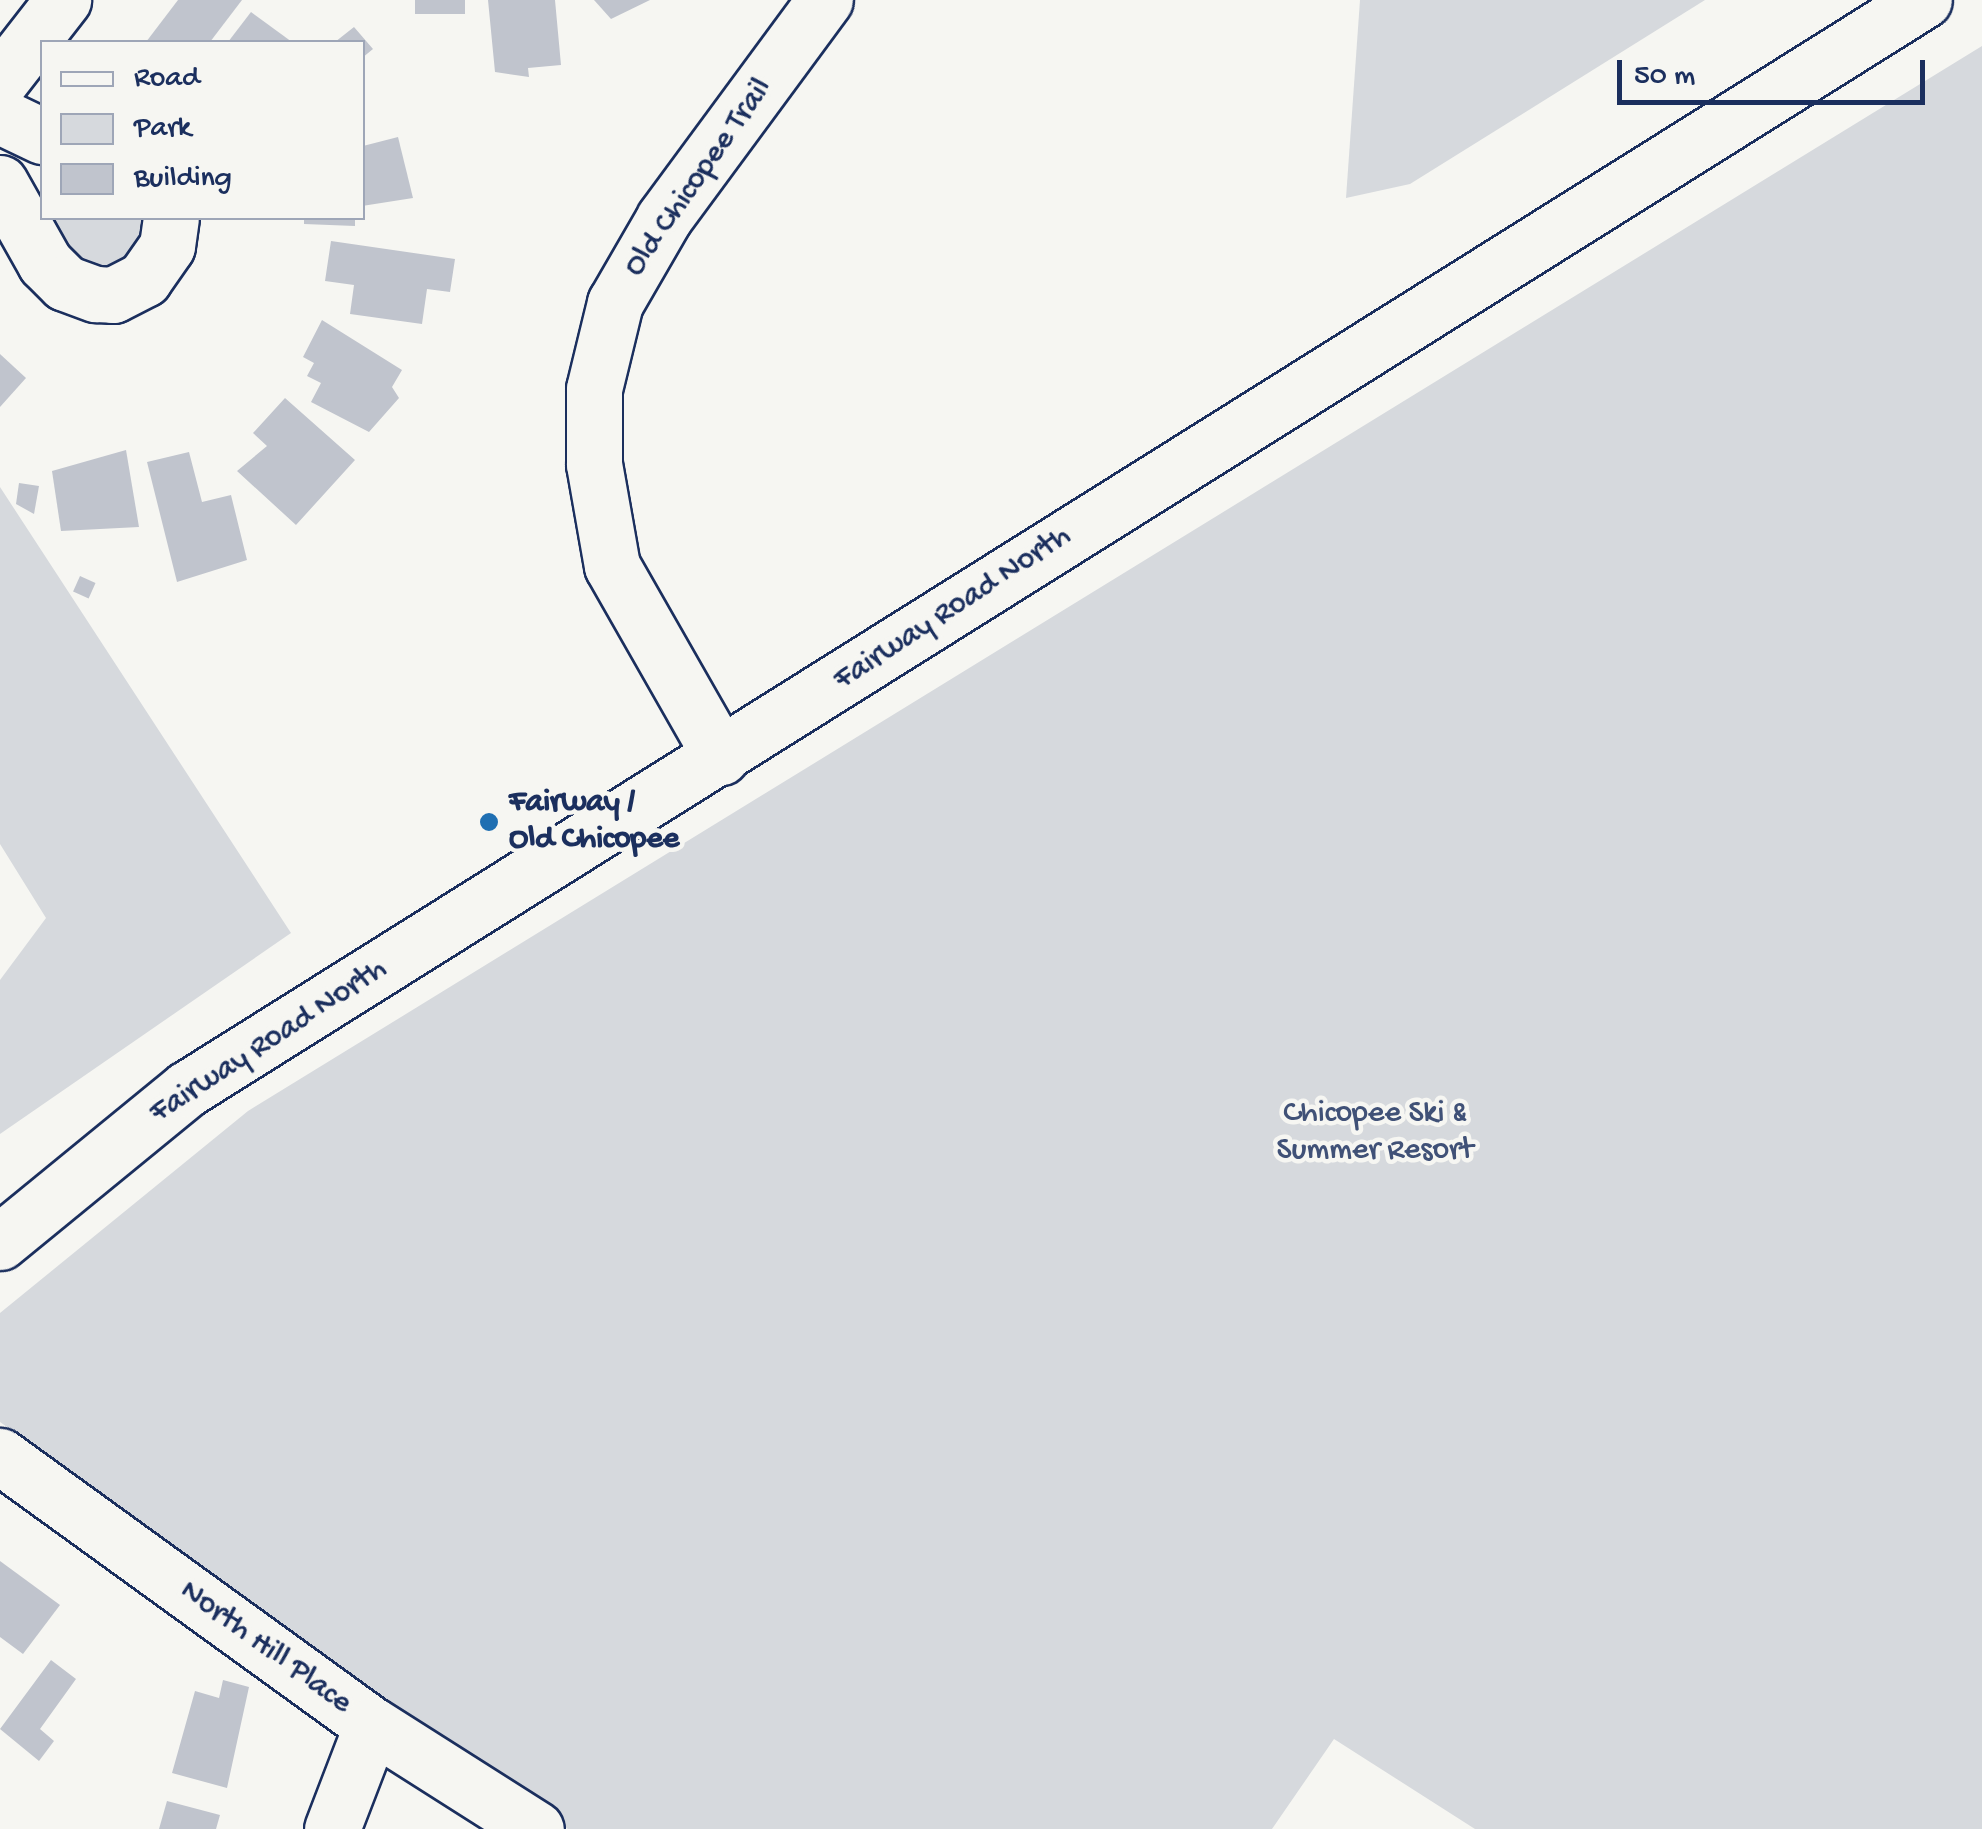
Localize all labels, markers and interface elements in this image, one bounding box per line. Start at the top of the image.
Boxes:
legend [40,40,365,220]
scale bar [1622,40,1930,102]
text: 50 m [1634,60,1695,95]
text: Road [134,62,200,97]
street label: Old Chicopee Trail [616,71,782,285]
text: Park [134,112,191,147]
text: Building [134,162,232,197]
street label: Fairway Road North [827,518,1079,700]
place label: Fairway / Old Chicopee [509,785,679,860]
marker: Fairway / Old Chicopee [478,811,500,833]
street label: Fairway Road North [143,951,395,1133]
park label: Chicopee Ski & Summer Resort [1277,1096,1473,1171]
street label: North Hill Place [171,1573,359,1723]

